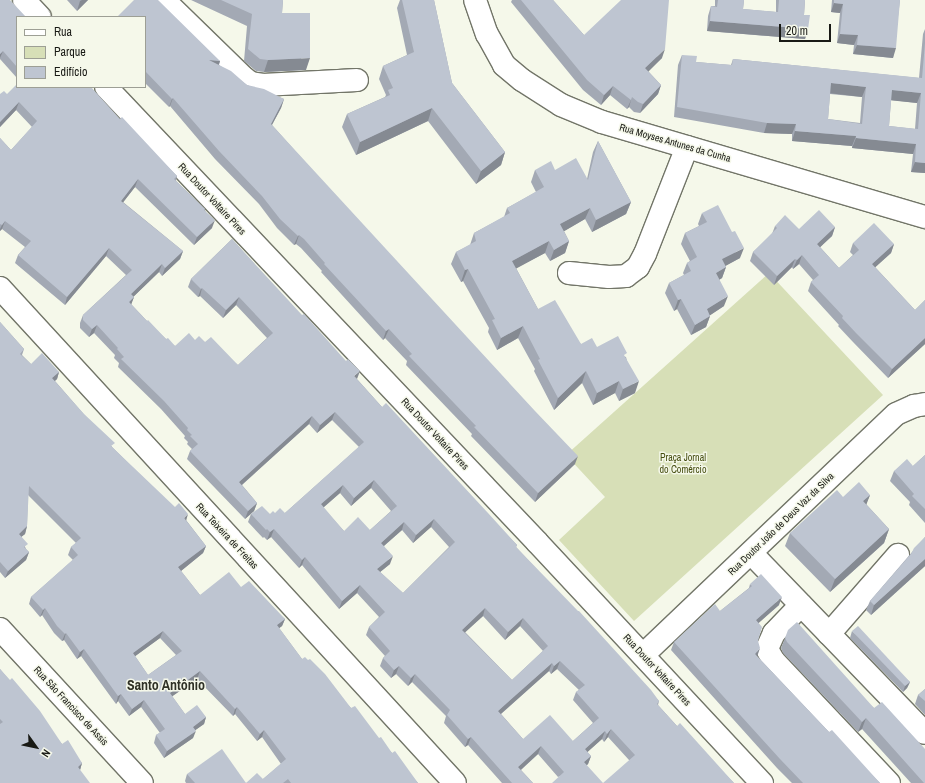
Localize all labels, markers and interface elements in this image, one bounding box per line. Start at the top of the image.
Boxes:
legend [16,16,146,88]
scale bar [781,16,833,42]
text: 20 m [786,23,808,39]
text: Rua [54,24,72,40]
text: Parque [54,44,86,60]
text: Edifício [54,64,87,80]
street label: Rua Moyses Antunes da Cunha [618,121,732,165]
street label: Rua Doutor Voltaire Pires [176,161,248,237]
street label: Rua Doutor Voltaire Pires [399,396,471,472]
park label: Praça Jornal do Comércio [660,451,706,474]
street label: Rua Doutor João de Deus Vaz da Silva [726,470,836,578]
street label: Rua Teixeira de Freitas [193,501,261,571]
street label: Rua Doutor Voltaire Pires [621,632,693,708]
street label: Rua São Francisco de Assis [31,664,111,748]
district label: Santo Antônio [127,677,205,693]
north arrow [16,727,56,767]
text: N [38,747,54,760]

